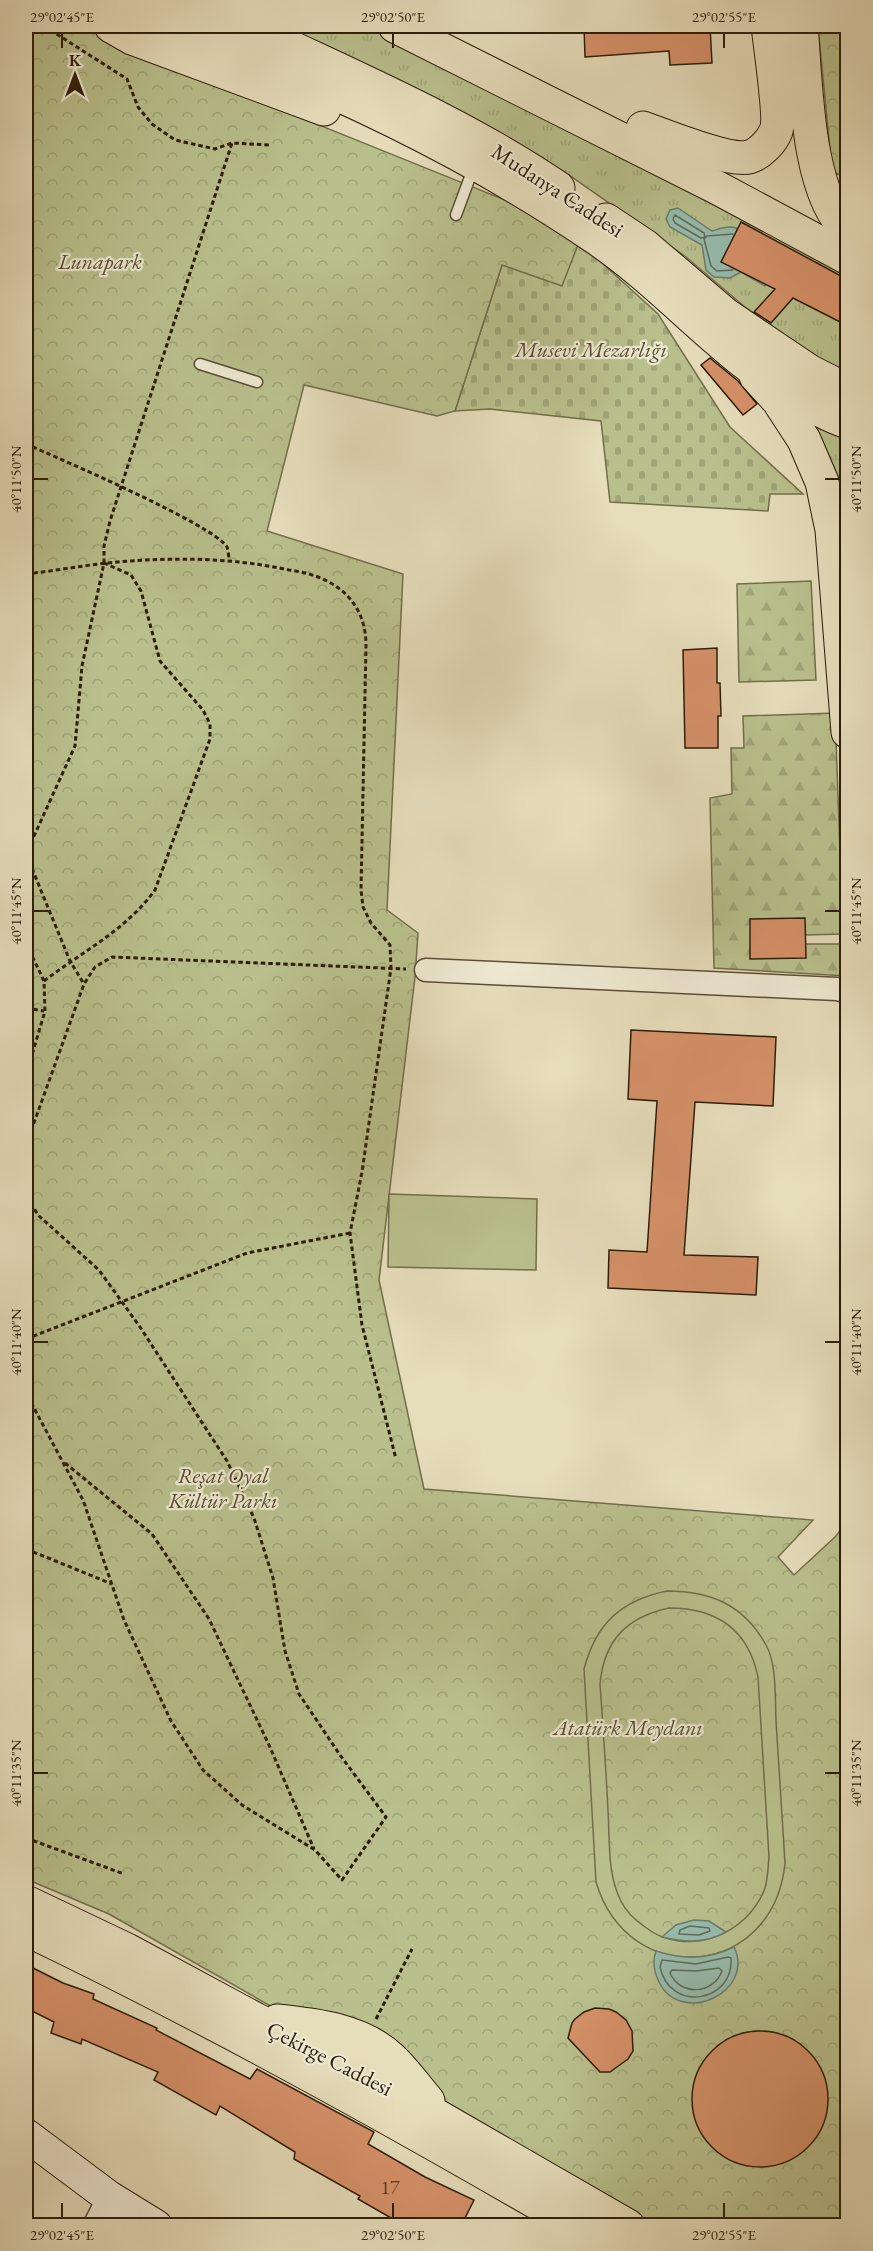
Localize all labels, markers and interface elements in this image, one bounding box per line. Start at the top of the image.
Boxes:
text: 29°02'45"E [30,7,95,26]
text: 29°02'50"E [361,7,426,26]
text: 29°02'55"E [692,7,757,26]
north arrow [45,45,105,105]
text: K [69,50,82,71]
street label: Mudanya Caddesi [486,137,629,244]
park label: Lunapark [57,247,142,276]
park label: Musevi Mezarlığı [513,335,667,364]
text: 40°11'50"N [6,445,25,513]
text: 40°11'50"N [846,445,865,513]
text: 40°11'45"N [6,877,25,945]
text: 40°11'45"N [846,877,865,945]
text: 40°11'40"N [6,1308,25,1376]
text: 40°11'40"N [846,1308,865,1376]
park label: Reşat Oyal Kültür Parkı [168,1461,278,1515]
park label: Atatürk Meydanı [551,1713,703,1742]
text: 40°11'35"N [6,1739,25,1807]
text: 40°11'35"N [846,1739,865,1807]
street label: Çekirge Caddesi [262,2014,398,2103]
house number: 17 [380,2174,400,2200]
text: 29°02'45"E [30,2225,95,2244]
text: 29°02'50"E [361,2225,426,2244]
text: 29°02'55"E [692,2225,757,2244]

